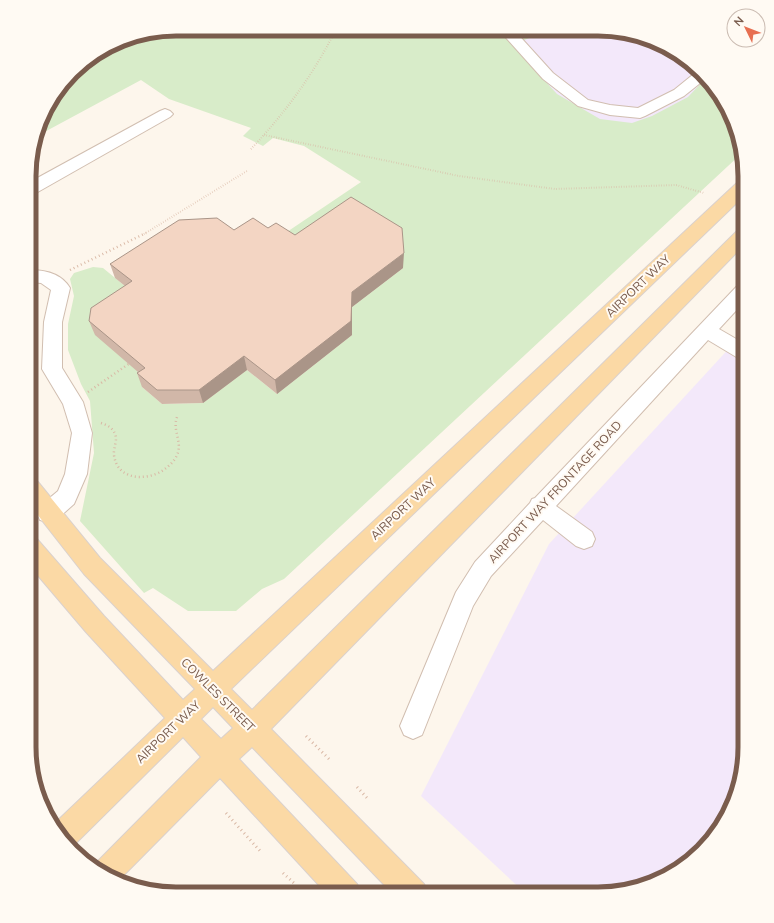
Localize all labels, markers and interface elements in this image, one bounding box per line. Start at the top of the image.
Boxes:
north arrow [726,8,766,48]
text: N [731,13,747,29]
street label: AIRPORT WAY [602,251,673,320]
street label: AIRPORT WAY FRONTAGE ROAD [485,417,625,566]
street label: AIRPORT WAY [367,474,439,543]
street label: COWLES STREET [178,655,259,735]
street label: AIRPORT WAY [132,697,203,766]

